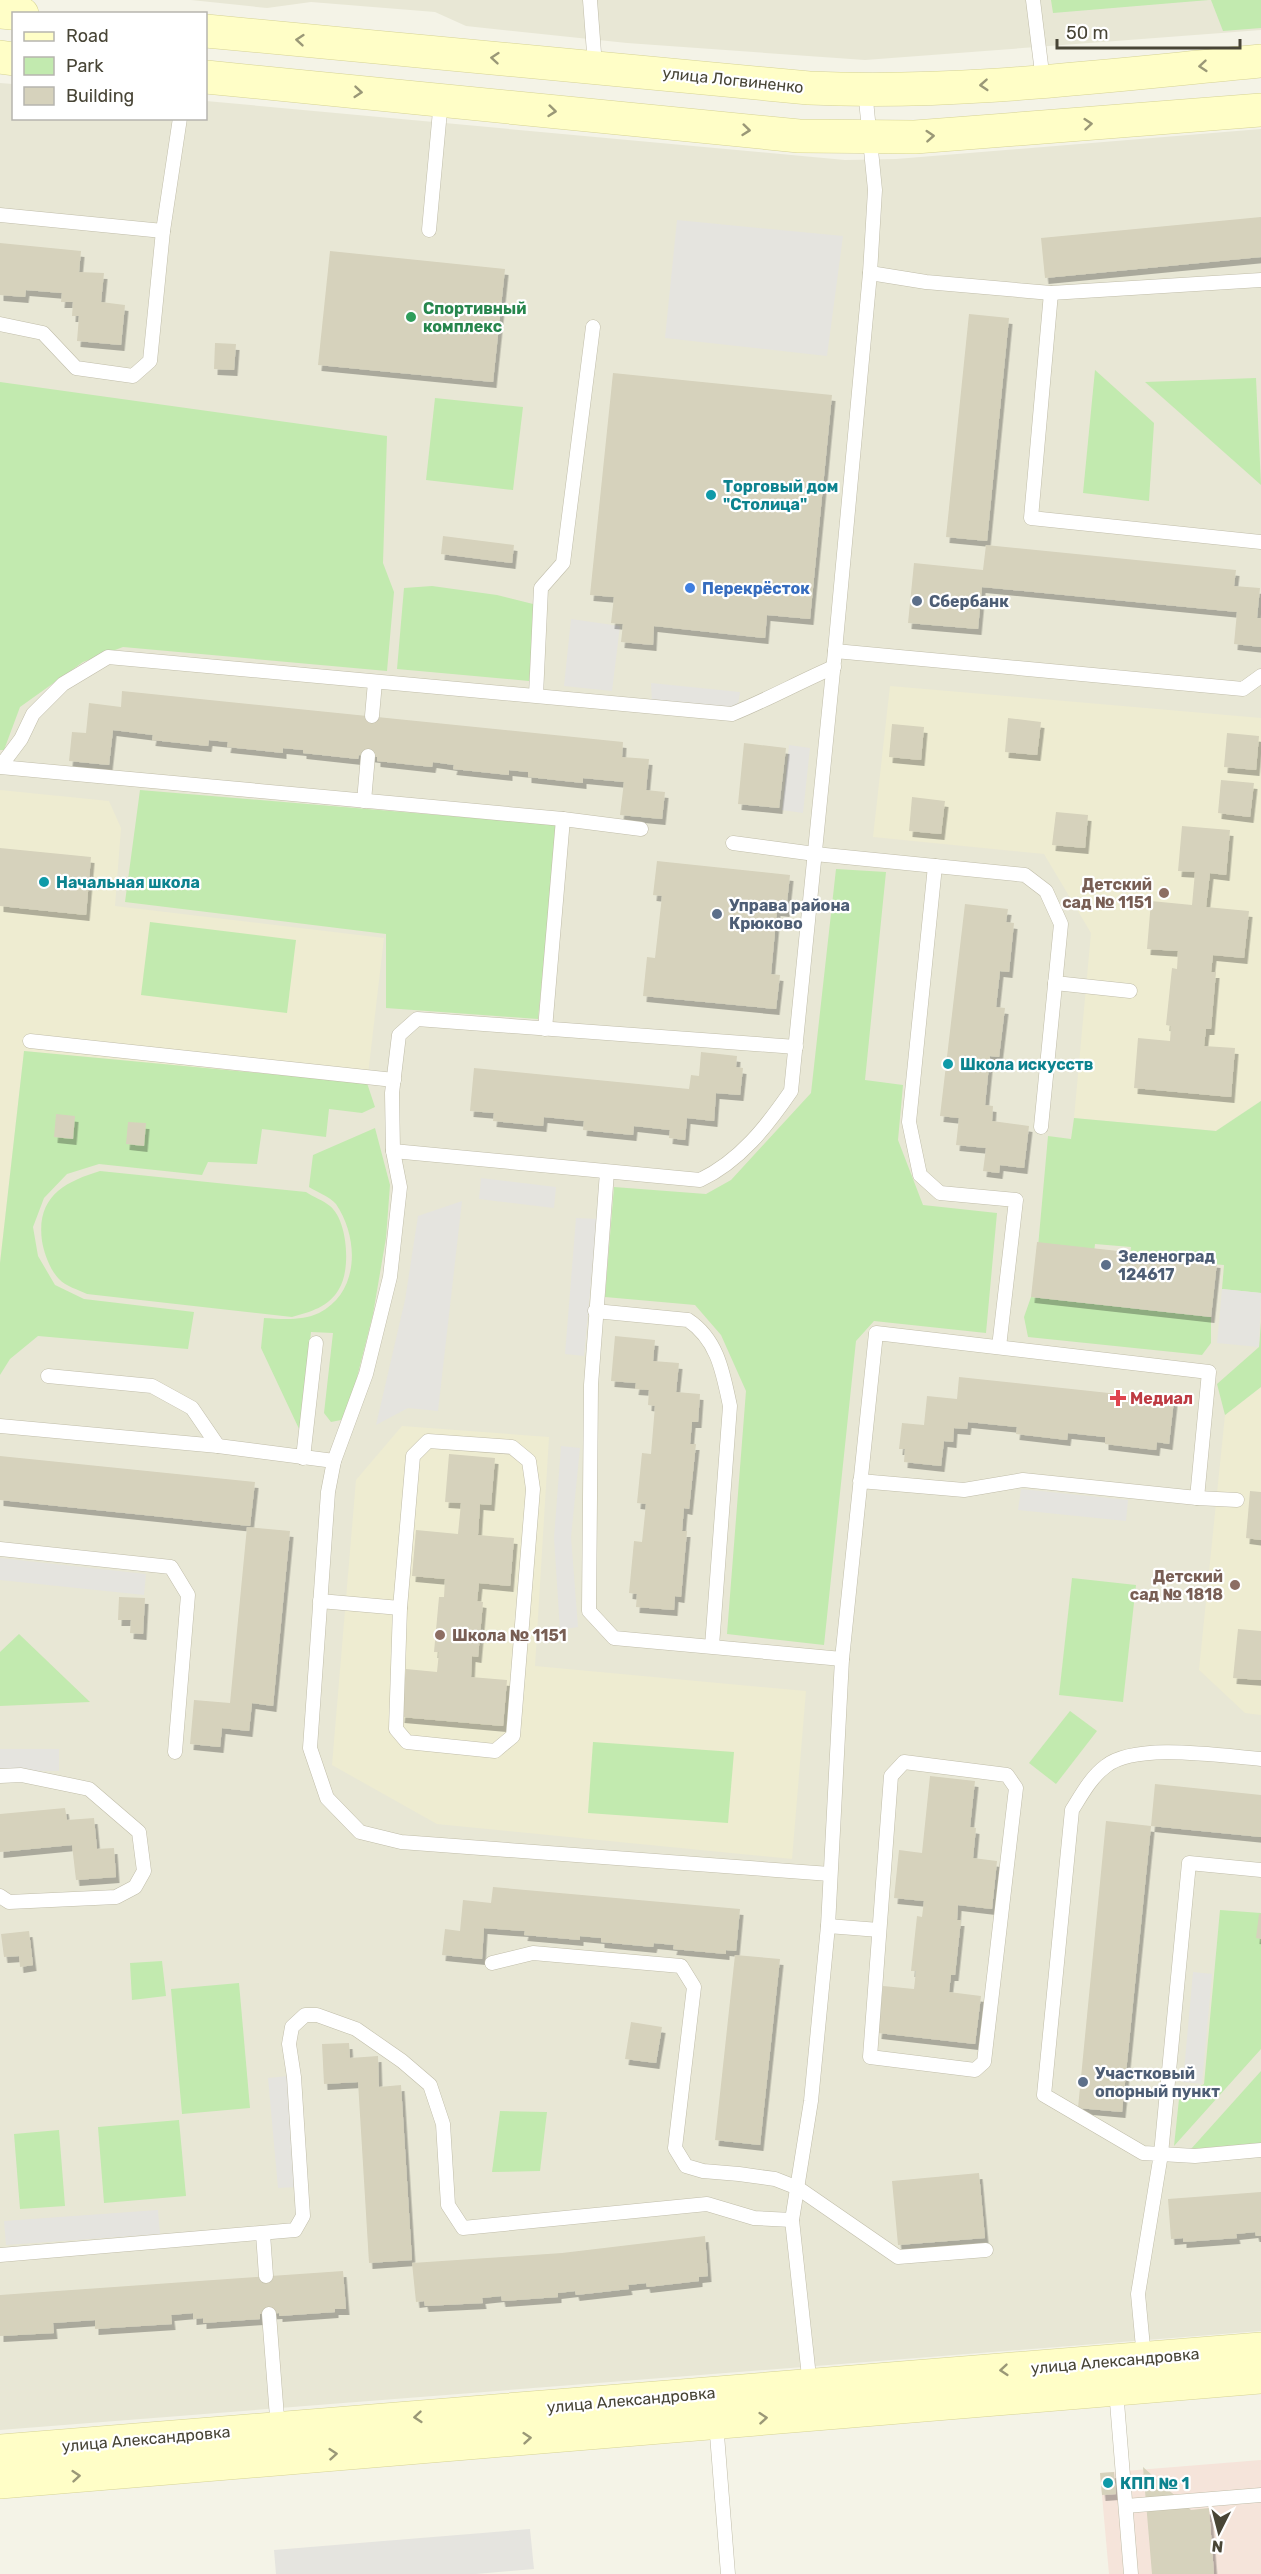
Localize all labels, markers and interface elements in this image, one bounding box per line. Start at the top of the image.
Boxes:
legend [12,12,207,120]
scale bar [1057,12,1240,50]
text: 50 m [1066,22,1109,44]
text: Road [66,25,109,47]
one-way arrow [296,34,305,47]
one-way arrow [490,52,499,65]
text: Park [66,55,104,77]
one-way arrow [1198,59,1207,72]
street label: улица Логвиненко [661,63,805,97]
one-way arrow [980,78,989,91]
text: Building [66,85,134,107]
one-way arrow [354,85,363,98]
one-way arrow [548,104,557,117]
one-way arrow [1083,118,1092,131]
one-way arrow [742,124,751,136]
one-way arrow [925,130,934,143]
place label: Спортивный комплекс [423,299,526,336]
marker: Спортивный комплекс [404,310,418,324]
place label: Торговый дом "Столица" [723,477,838,514]
marker: Торговый дом "Столица" [704,488,718,502]
place label: Перекрёсток [702,579,810,598]
marker: Перекрёсток [683,581,697,595]
place label: Сбербанк [929,592,1009,611]
marker: Сбербанк [910,594,924,608]
place label: Начальная школа [56,873,200,892]
marker: Начальная школа [37,875,51,889]
place label: Детский сад № 1151 [1062,875,1152,912]
marker: Детский сад № 1151 [1157,886,1171,900]
place label: Управа района Крюково [729,896,850,933]
marker: Управа района Крюково [710,907,724,921]
place label: Школа искусств [960,1055,1094,1074]
marker: Школа искусств [941,1057,955,1071]
place label: Зеленоград 124617 [1118,1247,1216,1284]
marker: Зеленоград 124617 [1099,1258,1113,1272]
place label: Медиал [1130,1389,1193,1408]
marker: Медиал [1111,1391,1125,1405]
place label: Детский сад № 1818 [1130,1567,1223,1604]
marker: Детский сад № 1818 [1228,1578,1242,1592]
place label: Школа № 1151 [452,1626,567,1645]
marker: Школа № 1151 [433,1628,447,1642]
place label: Участковый опорный пункт [1095,2064,1220,2101]
marker: Участковый опорный пункт [1076,2075,1090,2089]
street label: улица Александровка [1030,2344,1200,2378]
one-way arrow [999,2363,1008,2376]
street label: улица Александровка [546,2383,716,2417]
one-way arrow [413,2410,422,2423]
one-way arrow [759,2412,768,2425]
street label: улица Александровка [61,2422,231,2456]
one-way arrow [523,2432,532,2445]
one-way arrow [328,2448,338,2461]
one-way arrow [71,2469,80,2482]
place label: КПП № 1 [1120,2474,1189,2493]
marker: КПП № 1 [1101,2476,1115,2490]
north arrow [1189,2502,1249,2562]
text: N [1211,2536,1224,2556]

